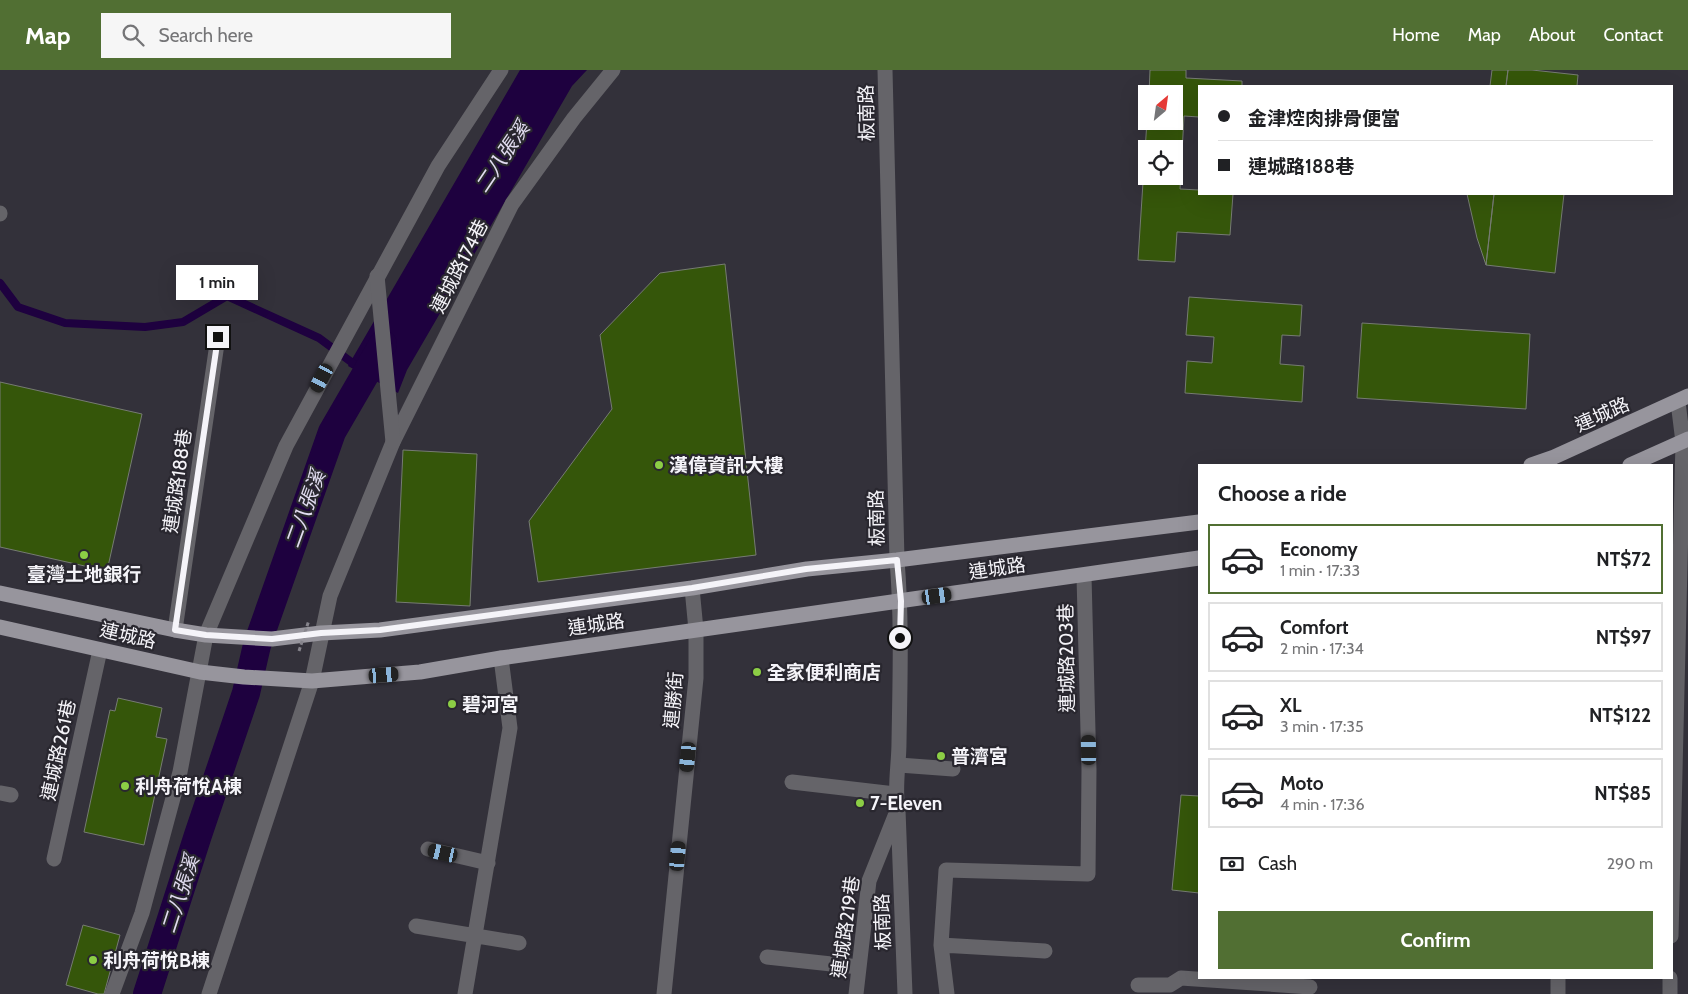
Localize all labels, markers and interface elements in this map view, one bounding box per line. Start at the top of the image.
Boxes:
search box [101,13,451,58]
text: Map [25,21,71,50]
icon: search [119,21,147,49]
text: Search here [159,24,253,47]
text: Home [1392,24,1440,46]
text: Map [1468,24,1501,46]
text: About [1529,24,1575,46]
text: Contact [1603,24,1663,46]
street label: 板南路 [855,84,878,142]
north arrow [1138,85,1182,130]
map controls [1138,85,1183,185]
text: 金津焢肉排骨便當 [1248,107,1400,130]
water label: 二八張溪 [470,115,536,197]
button: locate [1138,140,1183,185]
text: 連城路188巷 [1248,155,1354,178]
street label: 連城路174巷 [426,216,493,317]
callout: 1 min [177,264,259,300]
text: 1 min [199,273,235,292]
route end [207,326,229,348]
car [308,361,335,395]
street label: 連城路 [1571,392,1633,437]
street label: 連城路188巷 [159,427,196,535]
place label: 漢偉資訊大樓 [669,454,783,477]
marker: 漢偉資訊大樓 [653,459,665,471]
water label: 二八張溪 [280,464,331,551]
text: Choose a ride [1218,480,1347,507]
street label: 板南路 [865,489,888,547]
icon: car [1220,537,1265,582]
text: Economy [1280,538,1358,561]
text: NT$72 [1596,548,1651,571]
marker: 臺灣土地銀行 [78,549,90,561]
street label: 連城路 [967,553,1027,584]
text: 1 min · 17:33 [1280,561,1360,580]
place label: 臺灣土地銀行 [27,563,141,586]
car [921,586,952,606]
street label: 連城路203巷 [1054,603,1079,713]
street label: 連城路 [566,609,626,640]
icon: car [1220,615,1265,660]
text: Comfort [1280,616,1349,639]
street label: 連城路 [98,618,158,653]
text: NT$97 [1596,626,1651,649]
route start [889,627,911,649]
text: 2 min · 17:34 [1280,639,1364,658]
place label: 全家便利商店 [767,661,881,684]
car [368,666,399,684]
marker: 全家便利商店 [751,666,763,678]
street label: 連勝街 [660,671,687,729]
place label: 碧河宮 [462,693,519,716]
icon: car [1220,693,1265,738]
text: XL [1280,694,1301,717]
street label: 連城路261巷 [37,697,80,803]
marker: 碧河宮 [446,698,458,710]
text: NT$122 [1589,704,1651,727]
text: 3 min · 17:35 [1280,717,1364,736]
car [1081,735,1096,765]
car [678,741,697,773]
place label: 普濟宮 [951,745,1008,768]
marker: 普濟宮 [935,750,947,762]
icon: car [1220,771,1265,816]
text: Moto [1280,772,1324,795]
place label: 利舟荷悅A棟 [135,775,242,798]
marker: 利舟荷悅A棟 [119,780,131,792]
text: NT$85 [1594,782,1651,805]
place label: 7-Eleven [870,792,942,815]
text: 4 min · 17:36 [1280,795,1365,814]
marker: 7-Eleven [854,797,866,809]
car [669,840,686,872]
car [426,842,459,864]
water label: 二八張溪 [156,849,205,936]
icon: cash [1218,850,1246,878]
text: Cash [1258,852,1297,875]
text: 290 m [1607,854,1653,873]
street label: 連城路219巷 [827,874,864,980]
street label: 板南路 [870,893,895,951]
button: Confirm [1218,911,1653,969]
place label: 利舟荷悅B棟 [103,949,210,972]
marker: 利舟荷悅B棟 [87,954,99,966]

